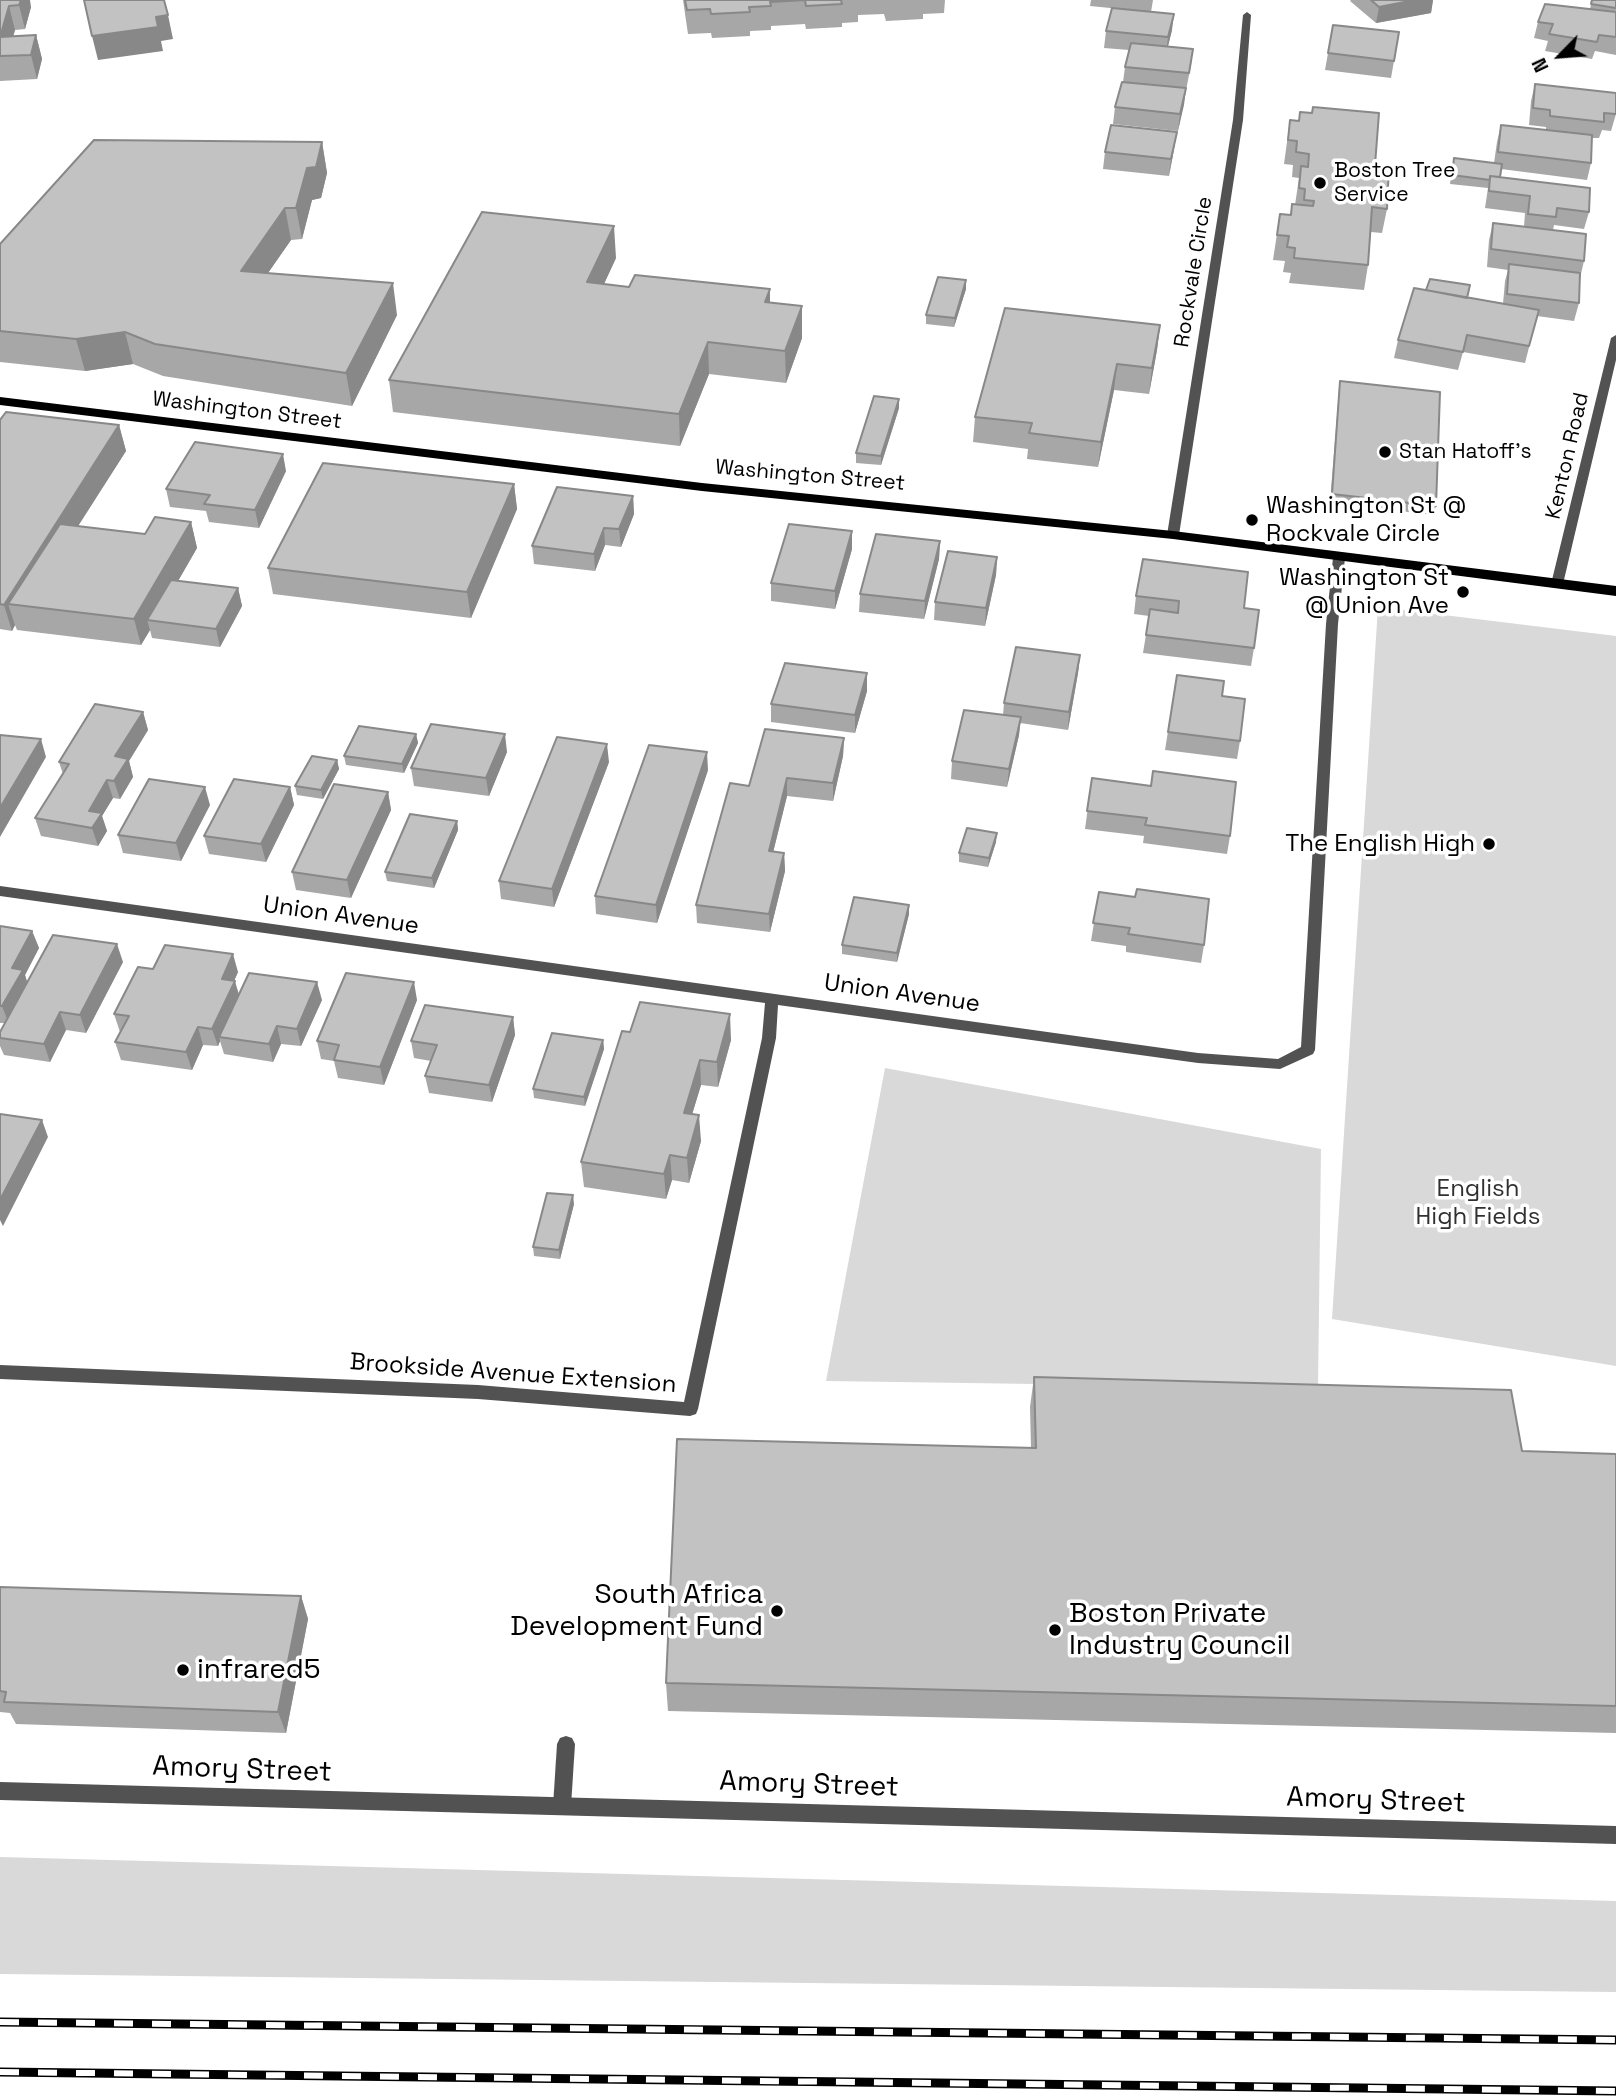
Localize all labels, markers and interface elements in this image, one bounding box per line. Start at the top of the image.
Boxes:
north arrow [1525,21,1595,91]
text: N [1526,54,1555,76]
place label: Boston Tree Service [1334,158,1455,208]
marker: Boston Tree Service [1312,175,1328,191]
street label: Rockvale Circle [1170,195,1218,349]
street label: Washington Street [151,387,343,435]
street label: Kenton Road [1541,390,1595,522]
place label: Stan Hatoff's [1399,439,1531,465]
marker: Stan Hatoff's [1377,444,1393,460]
street label: Washington Street [714,455,906,497]
place label: Washington St @ Rockvale Circle [1266,492,1467,548]
marker: Washington St @ Rockvale Circle [1244,512,1260,528]
place label: Washington St @ Union Ave [1279,564,1449,620]
marker: Washington St @ Union Ave [1455,584,1471,600]
place label: The English High [1285,830,1475,858]
marker: The English High [1481,836,1497,852]
street label: Union Avenue [261,891,421,941]
street label: Union Avenue [822,969,982,1019]
park label: English High Fields [1416,1175,1540,1231]
street label: Brookside Avenue Extension [349,1348,677,1400]
place label: South Africa Development Fund [510,1578,763,1644]
place label: Boston Private Industry Council [1069,1597,1290,1663]
marker: South Africa Development Fund [769,1603,785,1619]
marker: Boston Private Industry Council [1047,1622,1063,1638]
place label: infrared5 [197,1653,321,1687]
marker: infrared5 [175,1662,191,1678]
street label: Amory Street [152,1750,332,1790]
street label: Amory Street [719,1765,899,1805]
street label: Amory Street [1286,1781,1466,1821]

